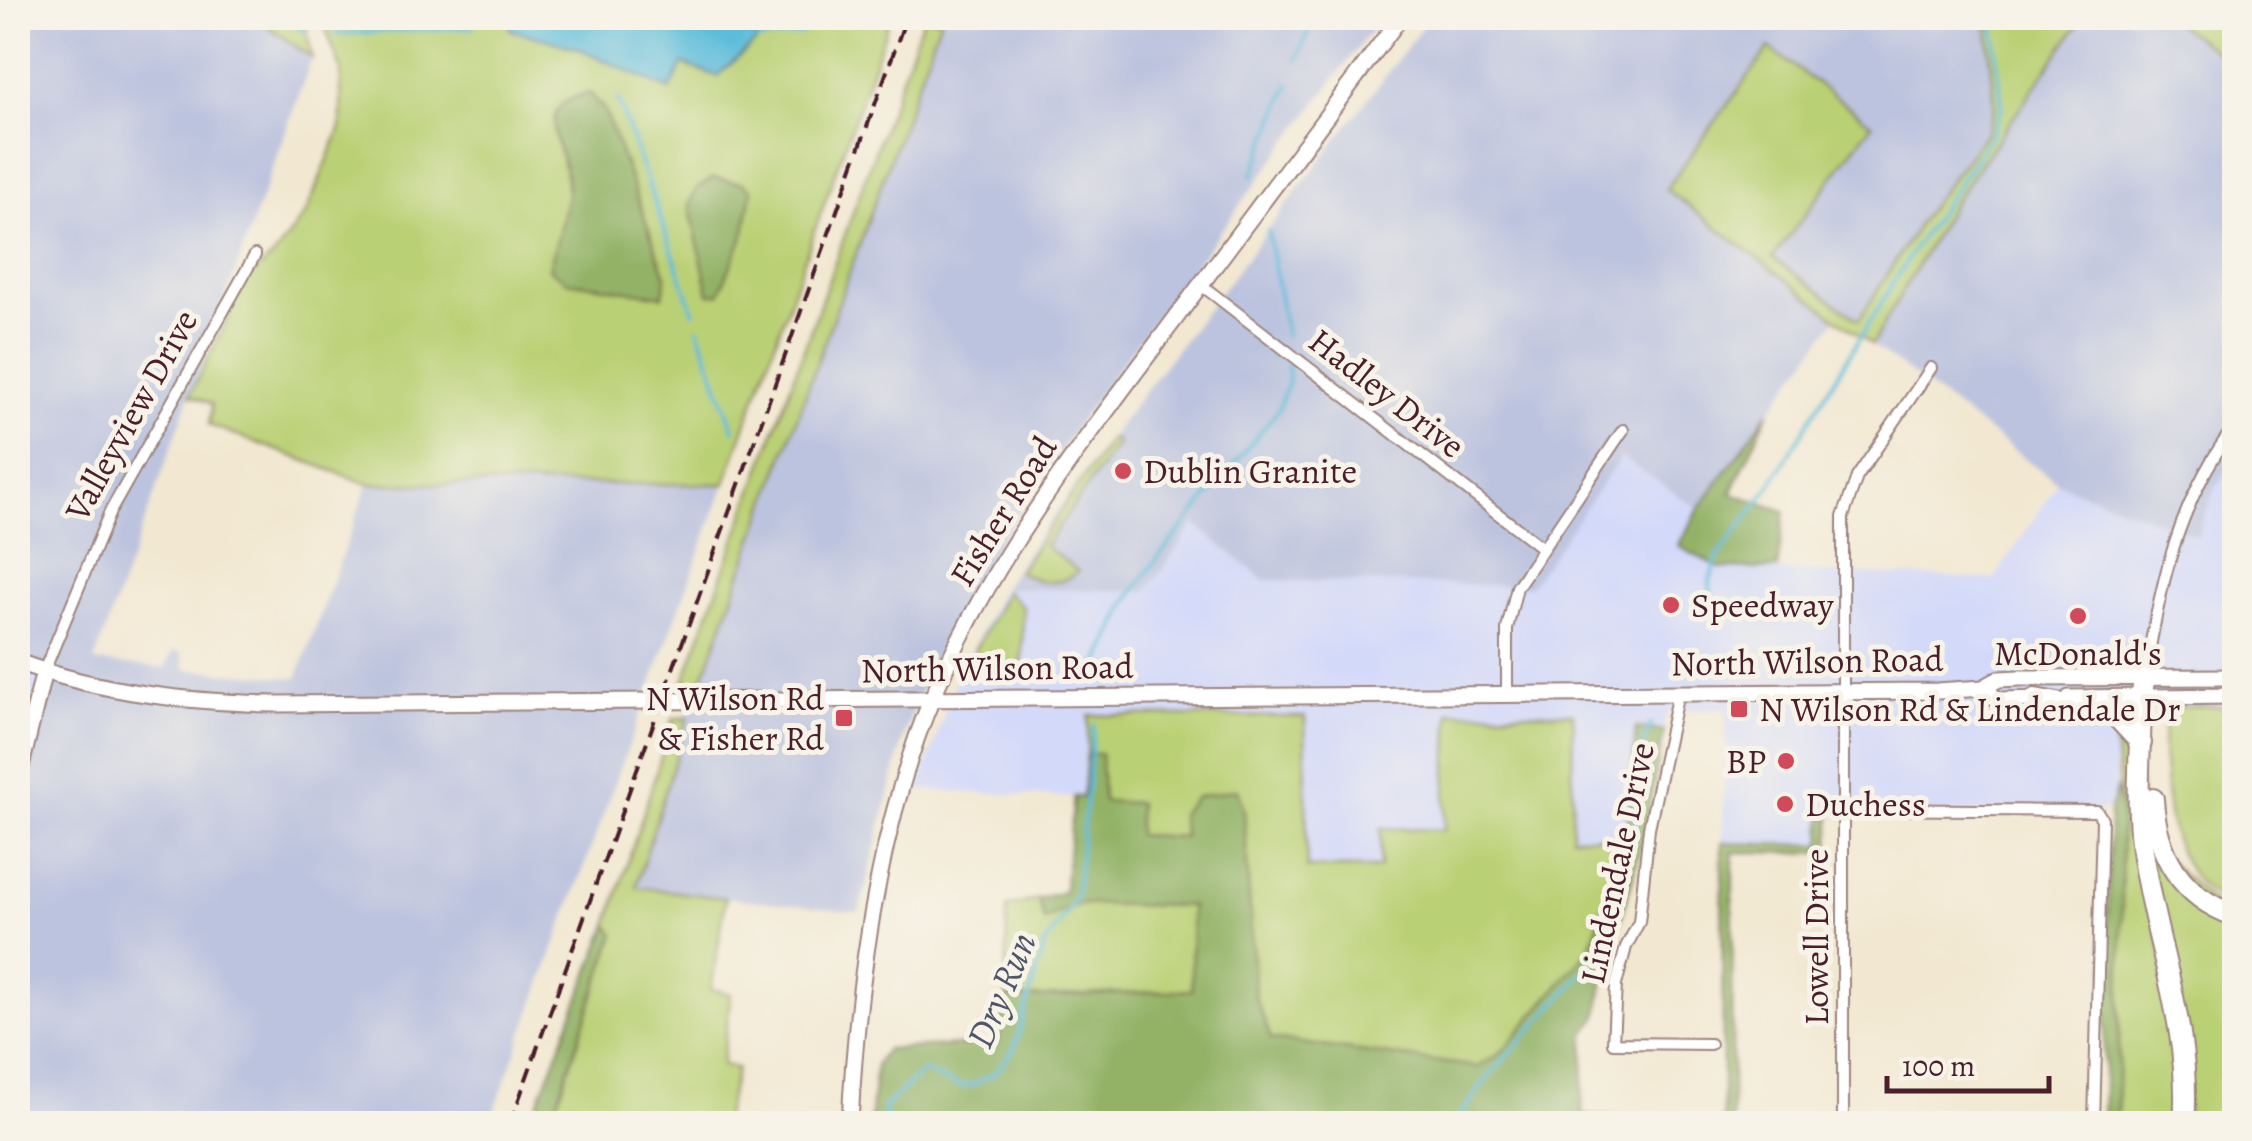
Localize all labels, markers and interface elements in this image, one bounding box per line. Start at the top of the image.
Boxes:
street label: Valleyview Drive [53,301,209,530]
street label: Hadley Drive [1299,317,1475,469]
street label: Fisher Road [938,427,1068,595]
place label: Dublin Granite [1143,447,1357,495]
marker: Dublin Granite [1112,460,1134,482]
place label: Speedway [1691,581,1834,629]
marker: Speedway [1660,594,1682,616]
marker: McDonald's [2067,605,2089,627]
place label: McDonald's [1994,629,2162,677]
street label: North Wilson Road [1670,635,1944,687]
street label: North Wilson Road [860,642,1134,694]
place label: N Wilson Rd & Fisher Rd [646,674,824,762]
place label: N Wilson Rd & Lindendale Dr [1759,685,2181,733]
marker: N Wilson Rd & Lindendale Dr [1728,698,1750,720]
marker: N Wilson Rd & Fisher Rd [833,707,855,729]
place label: BP [1726,737,1766,785]
street label: Lindendale Drive [1568,738,1666,988]
marker: BP [1775,750,1797,772]
place label: Duchess [1805,780,1926,828]
marker: Duchess [1774,793,1796,815]
street label: Lowell Drive [1792,849,1840,1026]
water label: Dry Run [953,924,1049,1056]
scale bar [1887,1031,2050,1093]
text: 100 m [1902,1046,1975,1086]

